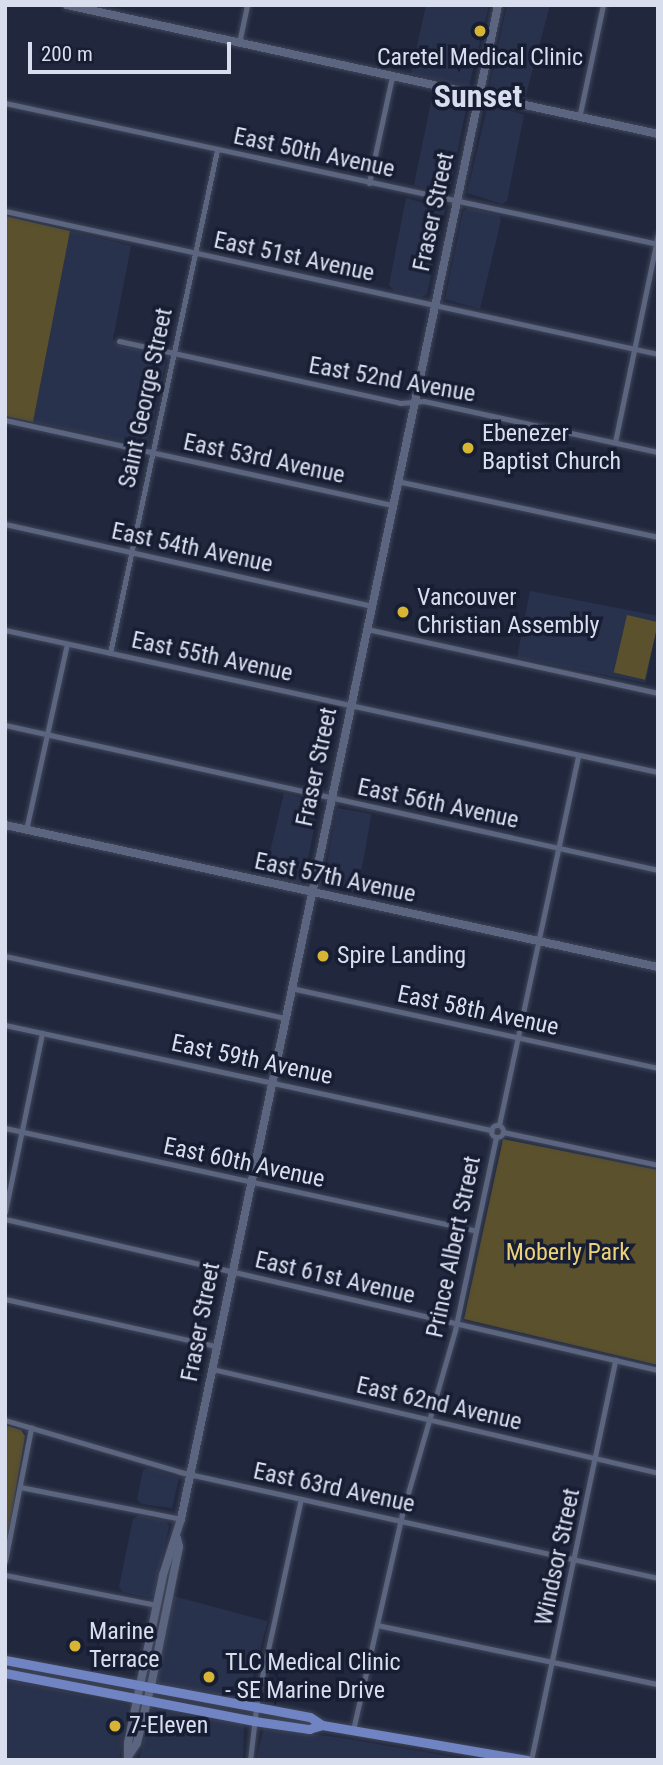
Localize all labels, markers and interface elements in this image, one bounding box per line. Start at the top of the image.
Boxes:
marker: Caretel Medical Clinic [470,21,490,41]
scale bar [32,28,234,72]
text: 200 m [41,42,93,66]
place label: Caretel Medical Clinic [377,44,583,72]
district label: Sunset [434,77,522,115]
street label: East 50th Avenue [231,122,397,184]
street label: Fraser Street [407,150,461,274]
street label: East 51st Avenue [211,226,377,288]
street label: Saint George Street [113,305,179,491]
street label: East 52nd Avenue [306,351,478,409]
place label: Ebenezer Baptist Church [482,420,621,476]
street label: East 53rd Avenue [181,428,347,490]
marker: Ebenezer Baptist Church [460,440,476,456]
street label: East 54th Avenue [109,517,275,579]
place label: Vancouver Christian Assembly [417,584,600,640]
marker: Vancouver Christian Assembly [395,604,411,620]
street label: East 55th Avenue [129,626,295,688]
street label: Fraser Street [290,705,344,829]
street label: East 56th Avenue [355,773,521,835]
street label: East 57th Avenue [252,847,418,909]
place label: Spire Landing [337,942,466,970]
marker: Spire Landing [315,948,331,964]
street label: East 58th Avenue [395,980,561,1042]
street label: East 59th Avenue [169,1029,335,1091]
street label: East 60th Avenue [161,1132,327,1194]
street label: Prince Albert Street [421,1154,487,1340]
park label: Moberly Park [506,1239,630,1267]
street label: East 61st Avenue [252,1246,418,1310]
street label: Fraser Street [175,1260,227,1384]
street label: East 62nd Avenue [354,1371,524,1437]
street label: East 63rd Avenue [251,1457,417,1519]
street label: Windsor Street [529,1486,587,1628]
place label: Marine Terrace [89,1618,160,1674]
marker: Marine Terrace [67,1638,83,1654]
place label: TLC Medical Clinic - SE Marine Drive [225,1649,400,1705]
marker: TLC Medical Clinic - SE Marine Drive [199,1667,219,1687]
place label: 7-Eleven [129,1712,208,1740]
marker: 7-Eleven [107,1718,123,1734]

